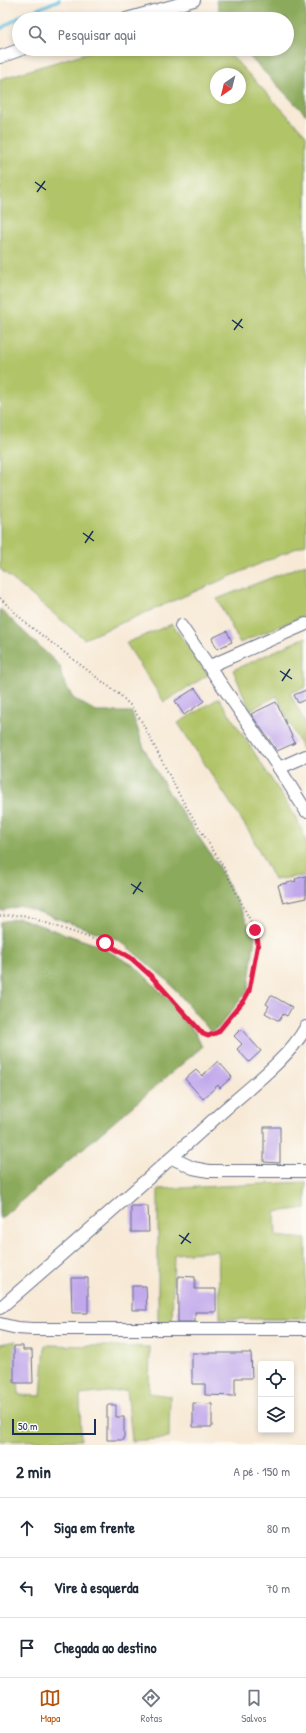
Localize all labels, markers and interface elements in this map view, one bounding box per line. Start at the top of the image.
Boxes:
search box [12,12,294,56]
icon: search [26,23,48,45]
text: Pesquisar aqui [58,24,136,45]
north arrow [210,68,246,104]
route end [246,921,264,939]
route start [96,934,114,952]
map controls [258,1361,294,1433]
button: locate [258,1361,294,1397]
button: layers [258,1397,294,1433]
scale bar [12,1417,96,1436]
text: 50 m [18,1419,38,1433]
text: 2 min [16,1460,51,1483]
text: A pé · 150 m [233,1462,290,1480]
icon: ahead [16,1517,38,1539]
text: Siga em frente [54,1517,135,1538]
text: 80 m [267,1519,290,1537]
icon: left [16,1577,38,1599]
text: Vire à esquerda [54,1577,138,1598]
text: 70 m [266,1579,290,1597]
icon: arrive [16,1637,38,1659]
text: Chegada ao destino [54,1637,157,1658]
tab: Mapa [39,1687,61,1725]
tab: Rotas [140,1687,162,1725]
tab: Salvos [241,1687,267,1725]

